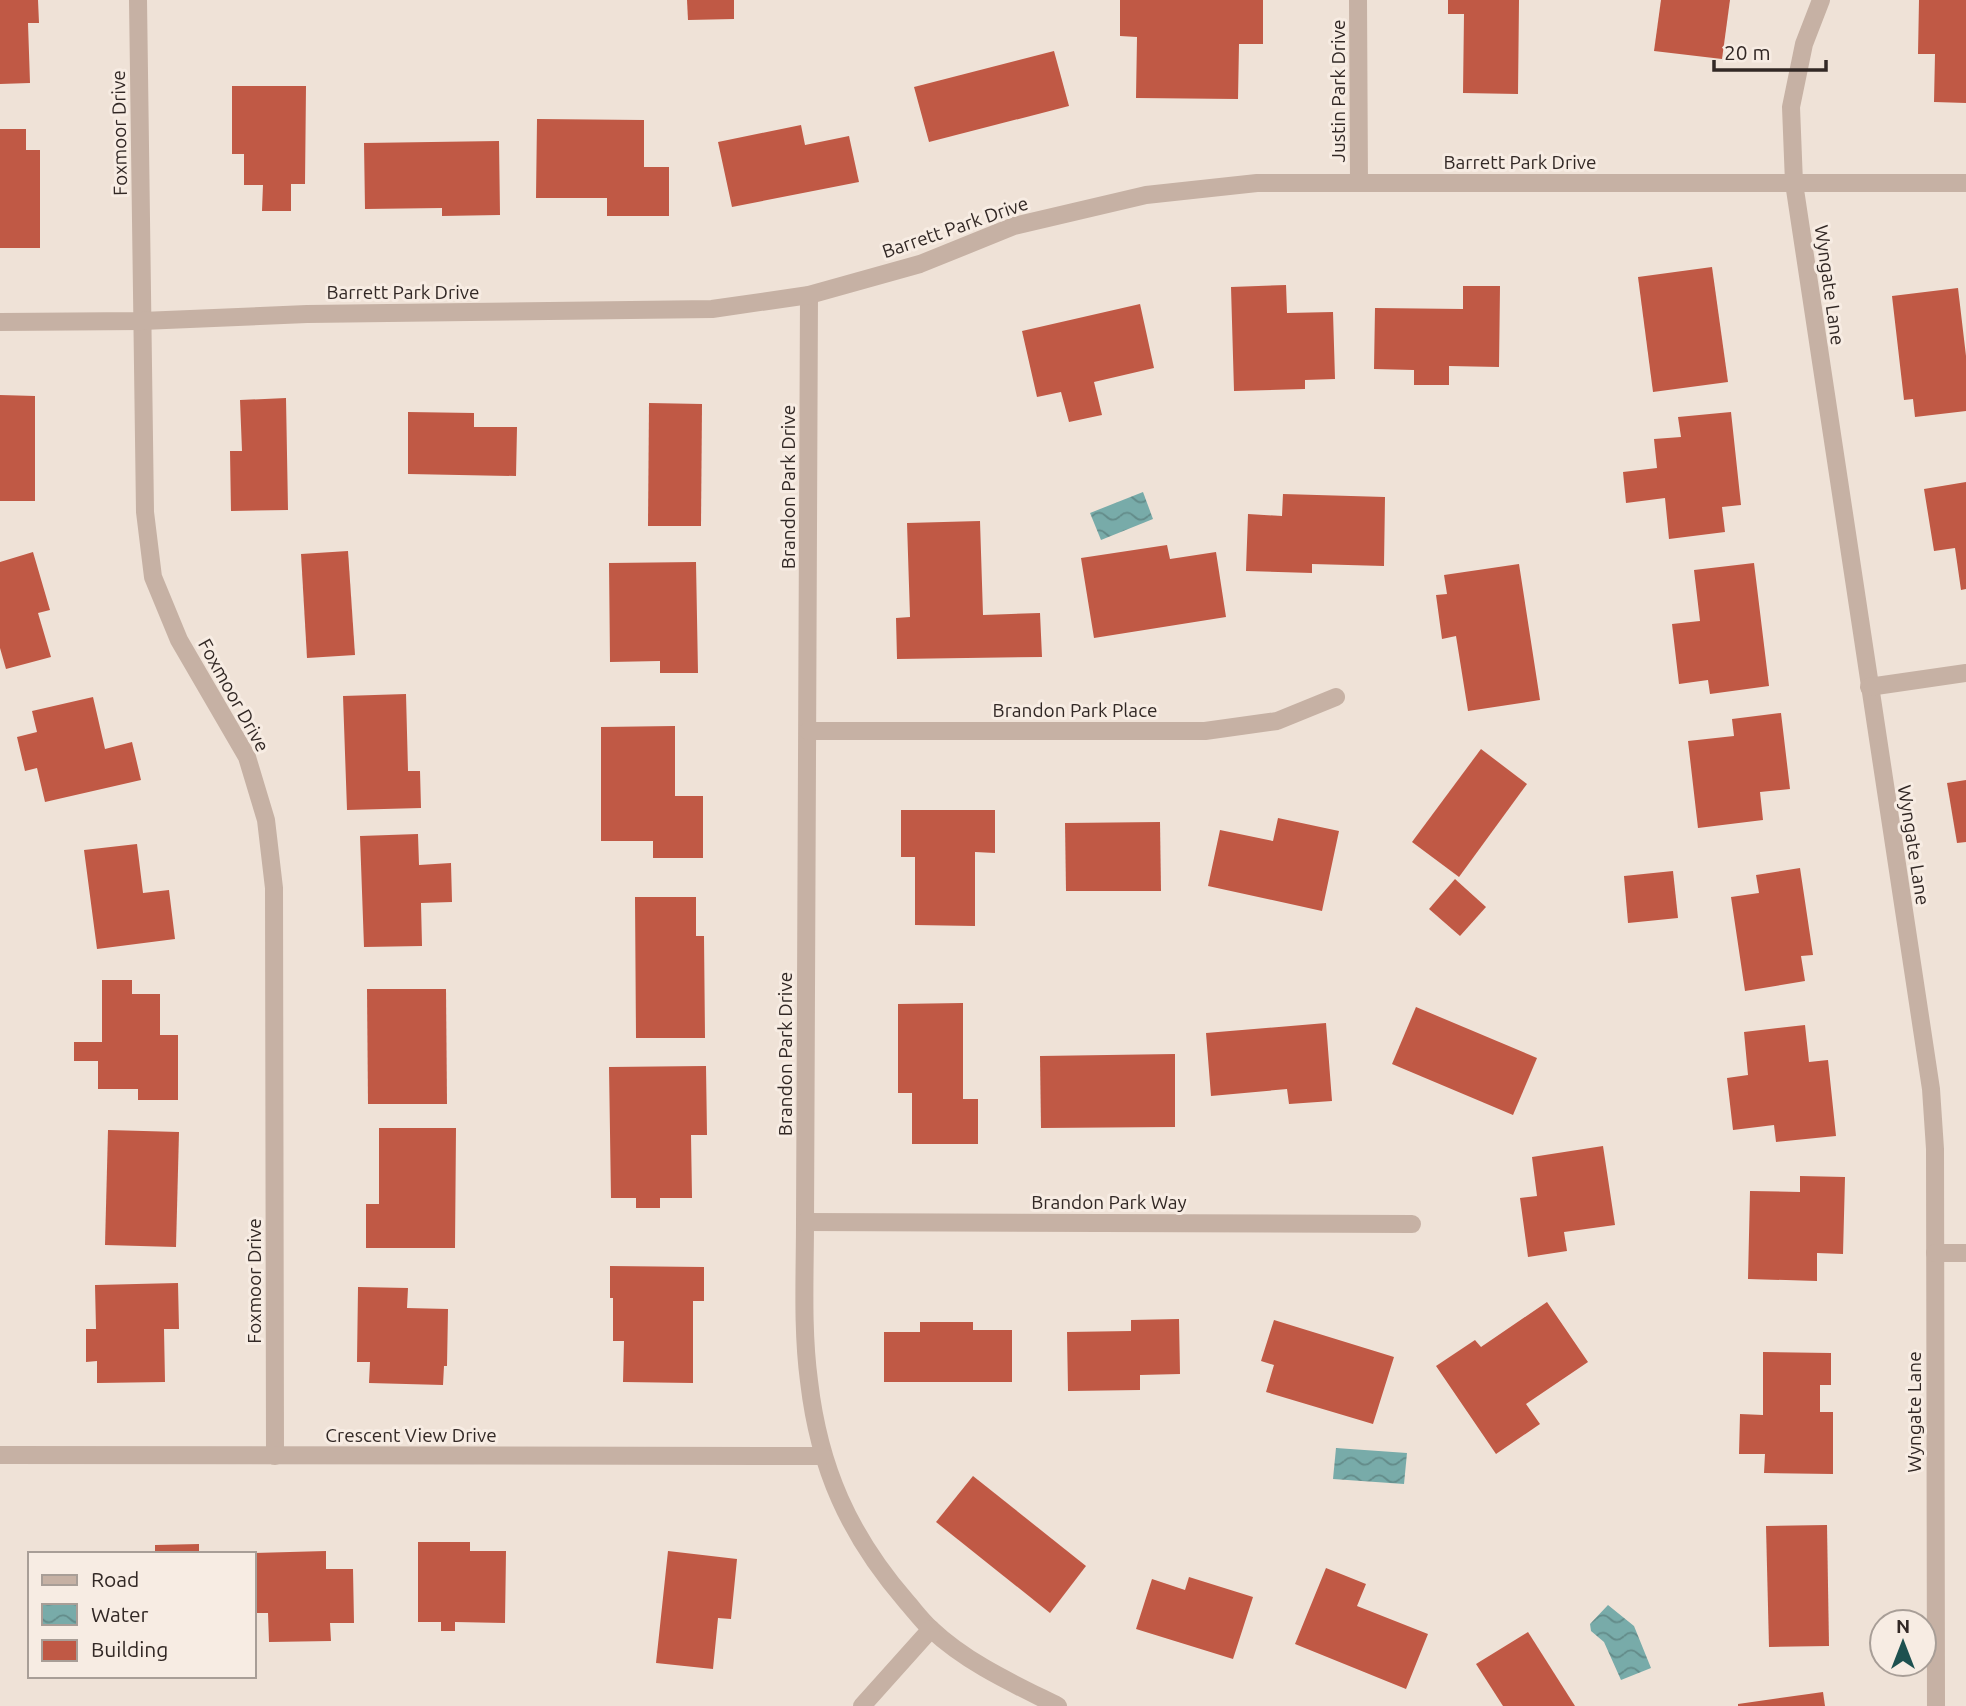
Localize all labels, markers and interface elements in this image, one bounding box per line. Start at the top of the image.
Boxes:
street label: Justin Park Drive [1327,20,1349,162]
scale bar [1714,28,1826,72]
text: 20 m [1724,40,1771,64]
street label: Foxmoor Drive [107,70,131,196]
street label: Barrett Park Drive [1443,151,1597,173]
street label: Barrett Park Drive [879,192,1031,262]
street label: Wyngate Lane [1811,223,1849,347]
street label: Barrett Park Drive [326,281,480,303]
street label: Brandon Park Drive [777,405,799,569]
street label: Foxmoor Drive [194,635,274,755]
street label: Brandon Park Place [993,699,1157,721]
street label: Wyngate Lane [1894,783,1934,907]
street label: Brandon Park Drive [774,972,796,1136]
street label: Brandon Park Way [1031,1191,1187,1213]
street label: Foxmoor Drive [243,1218,265,1344]
street label: Wyngate Lane [1903,1351,1925,1473]
street label: Crescent View Drive [325,1424,497,1446]
legend [28,1552,256,1678]
text: Road [91,1567,139,1591]
text: Water [91,1602,149,1626]
north arrow [1868,1608,1938,1678]
text: N [1896,1615,1910,1637]
text: Building [91,1637,168,1661]

